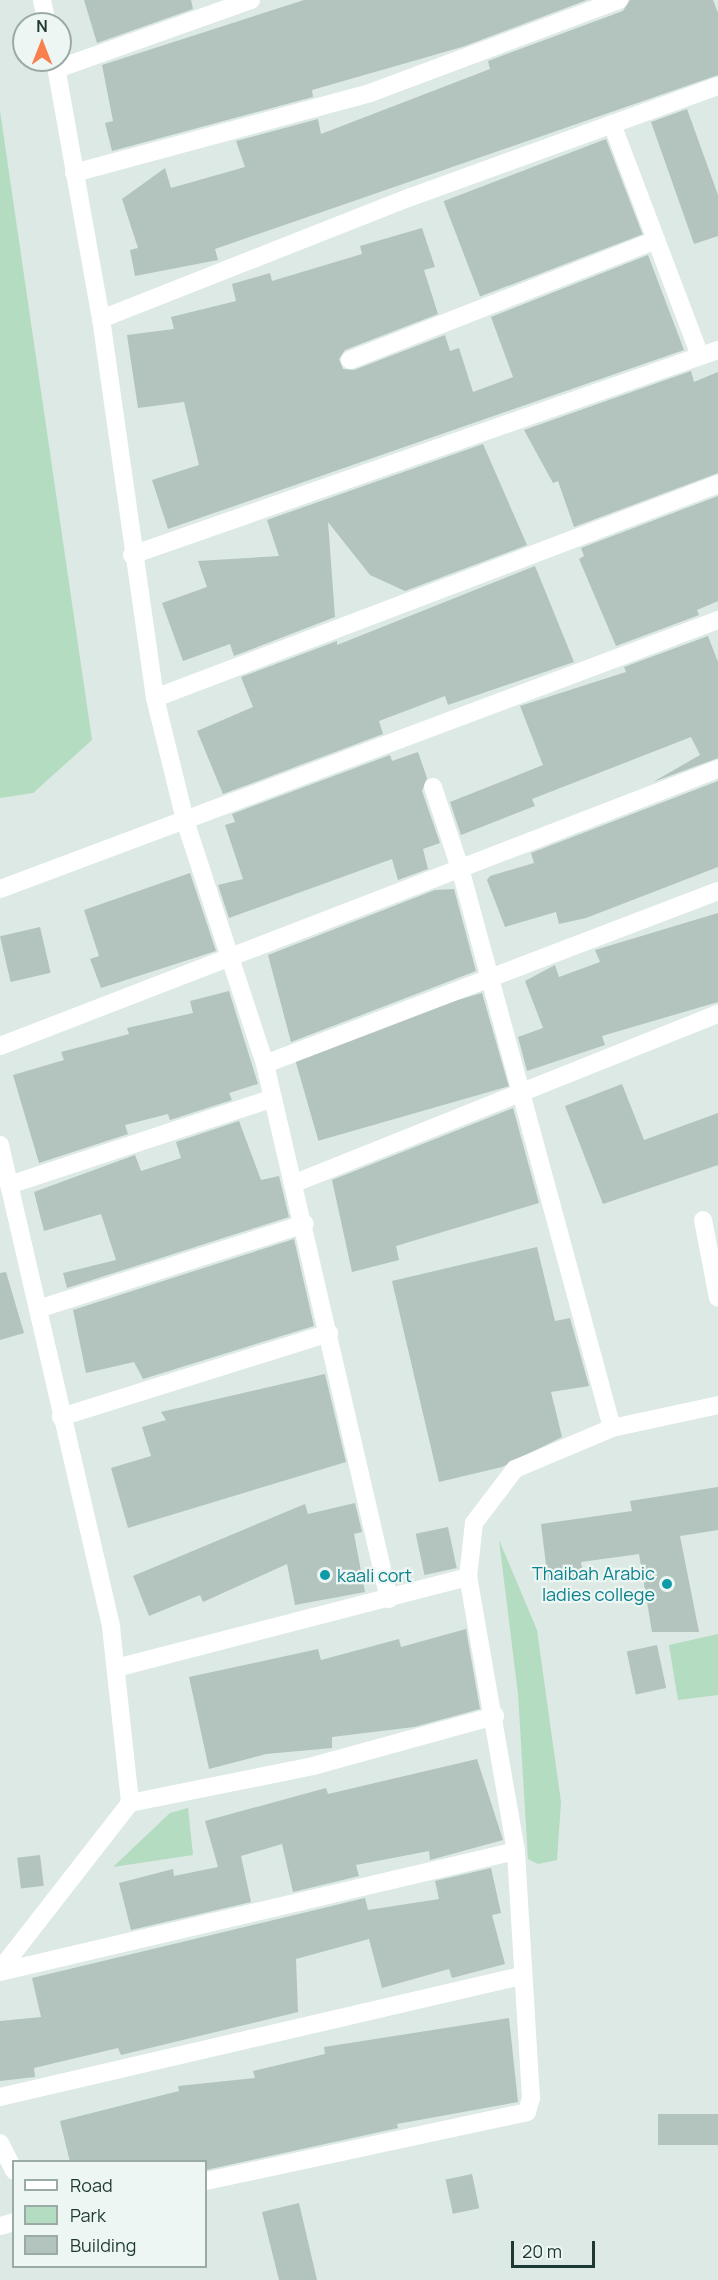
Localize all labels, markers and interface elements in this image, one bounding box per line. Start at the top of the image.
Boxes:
north arrow [12,12,72,72]
text: N [36,15,48,37]
place label: Thaibah Arabic ladies college [532,1563,655,1606]
place label: kaali cort [337,1564,412,1586]
marker: kaali cort [318,1568,332,1582]
marker: Thaibah Arabic ladies college [660,1577,674,1591]
legend [12,2160,207,2268]
text: Road [70,2173,113,2197]
text: Park [70,2203,106,2227]
scale bar [514,2229,598,2267]
text: Building [70,2233,136,2257]
text: 20 m [522,2239,562,2263]

